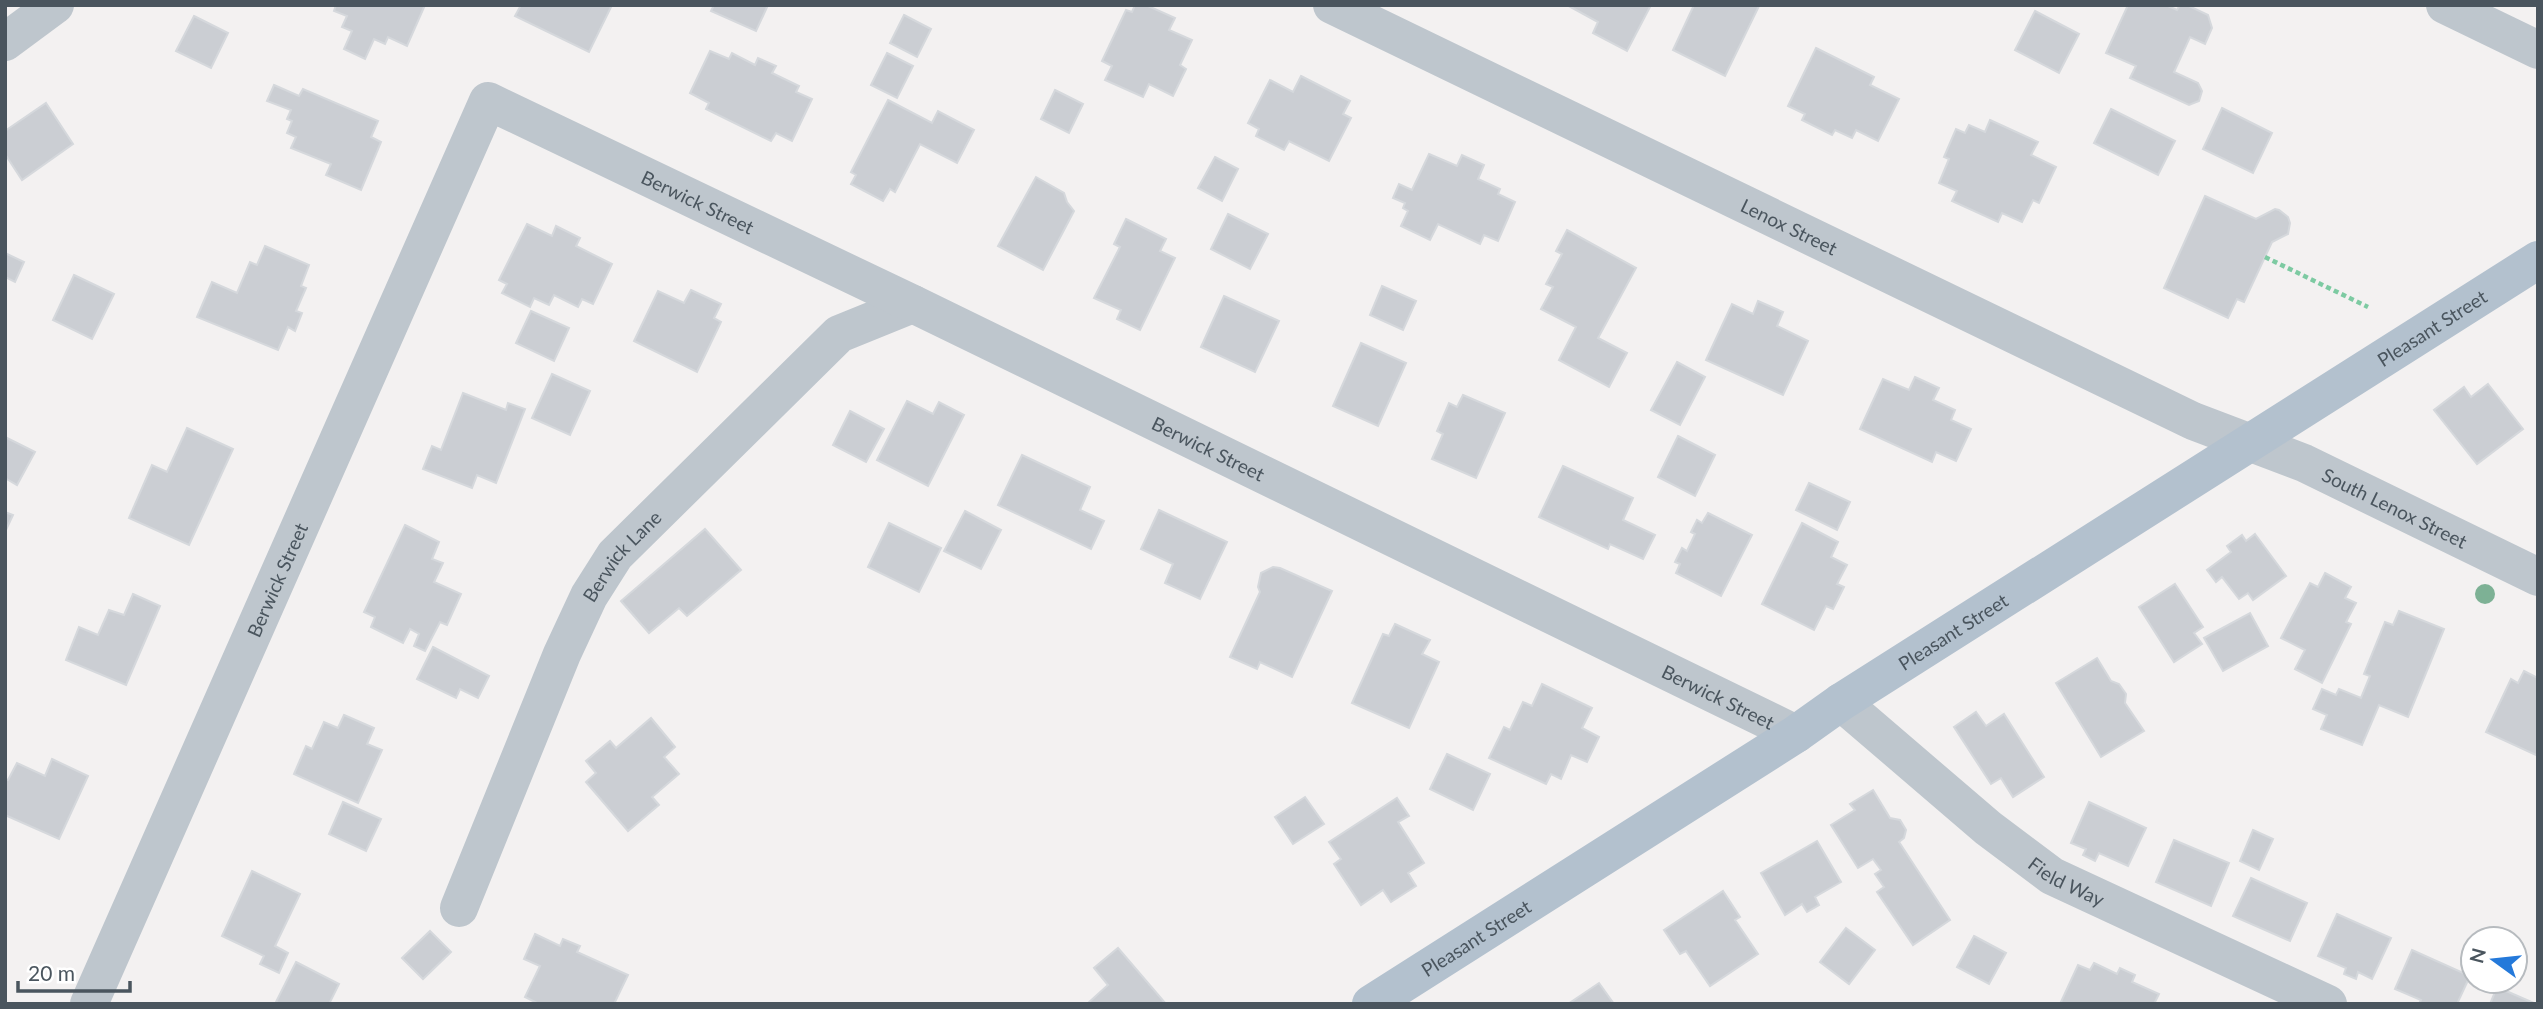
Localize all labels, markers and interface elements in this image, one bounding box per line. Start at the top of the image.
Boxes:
street label: Berwick Street [638,165,758,238]
street label: Lenox Street [1737,193,1842,259]
street label: Pleasant Street [2372,284,2491,371]
street label: Berwick Street [1149,411,1269,485]
street label: South Lenox Street [2319,462,2471,552]
street label: Berwick Lane [577,505,665,606]
street label: Berwick Street [241,519,312,640]
street label: Pleasant Street [1894,588,2012,674]
street label: Berwick Street [1658,659,1779,733]
street label: Field Way [2024,851,2108,910]
street label: Pleasant Street [1417,894,1535,981]
north arrow [2459,925,2529,995]
text: N [2464,945,2490,966]
scale bar [18,950,130,994]
text: 20 m [28,960,75,985]

